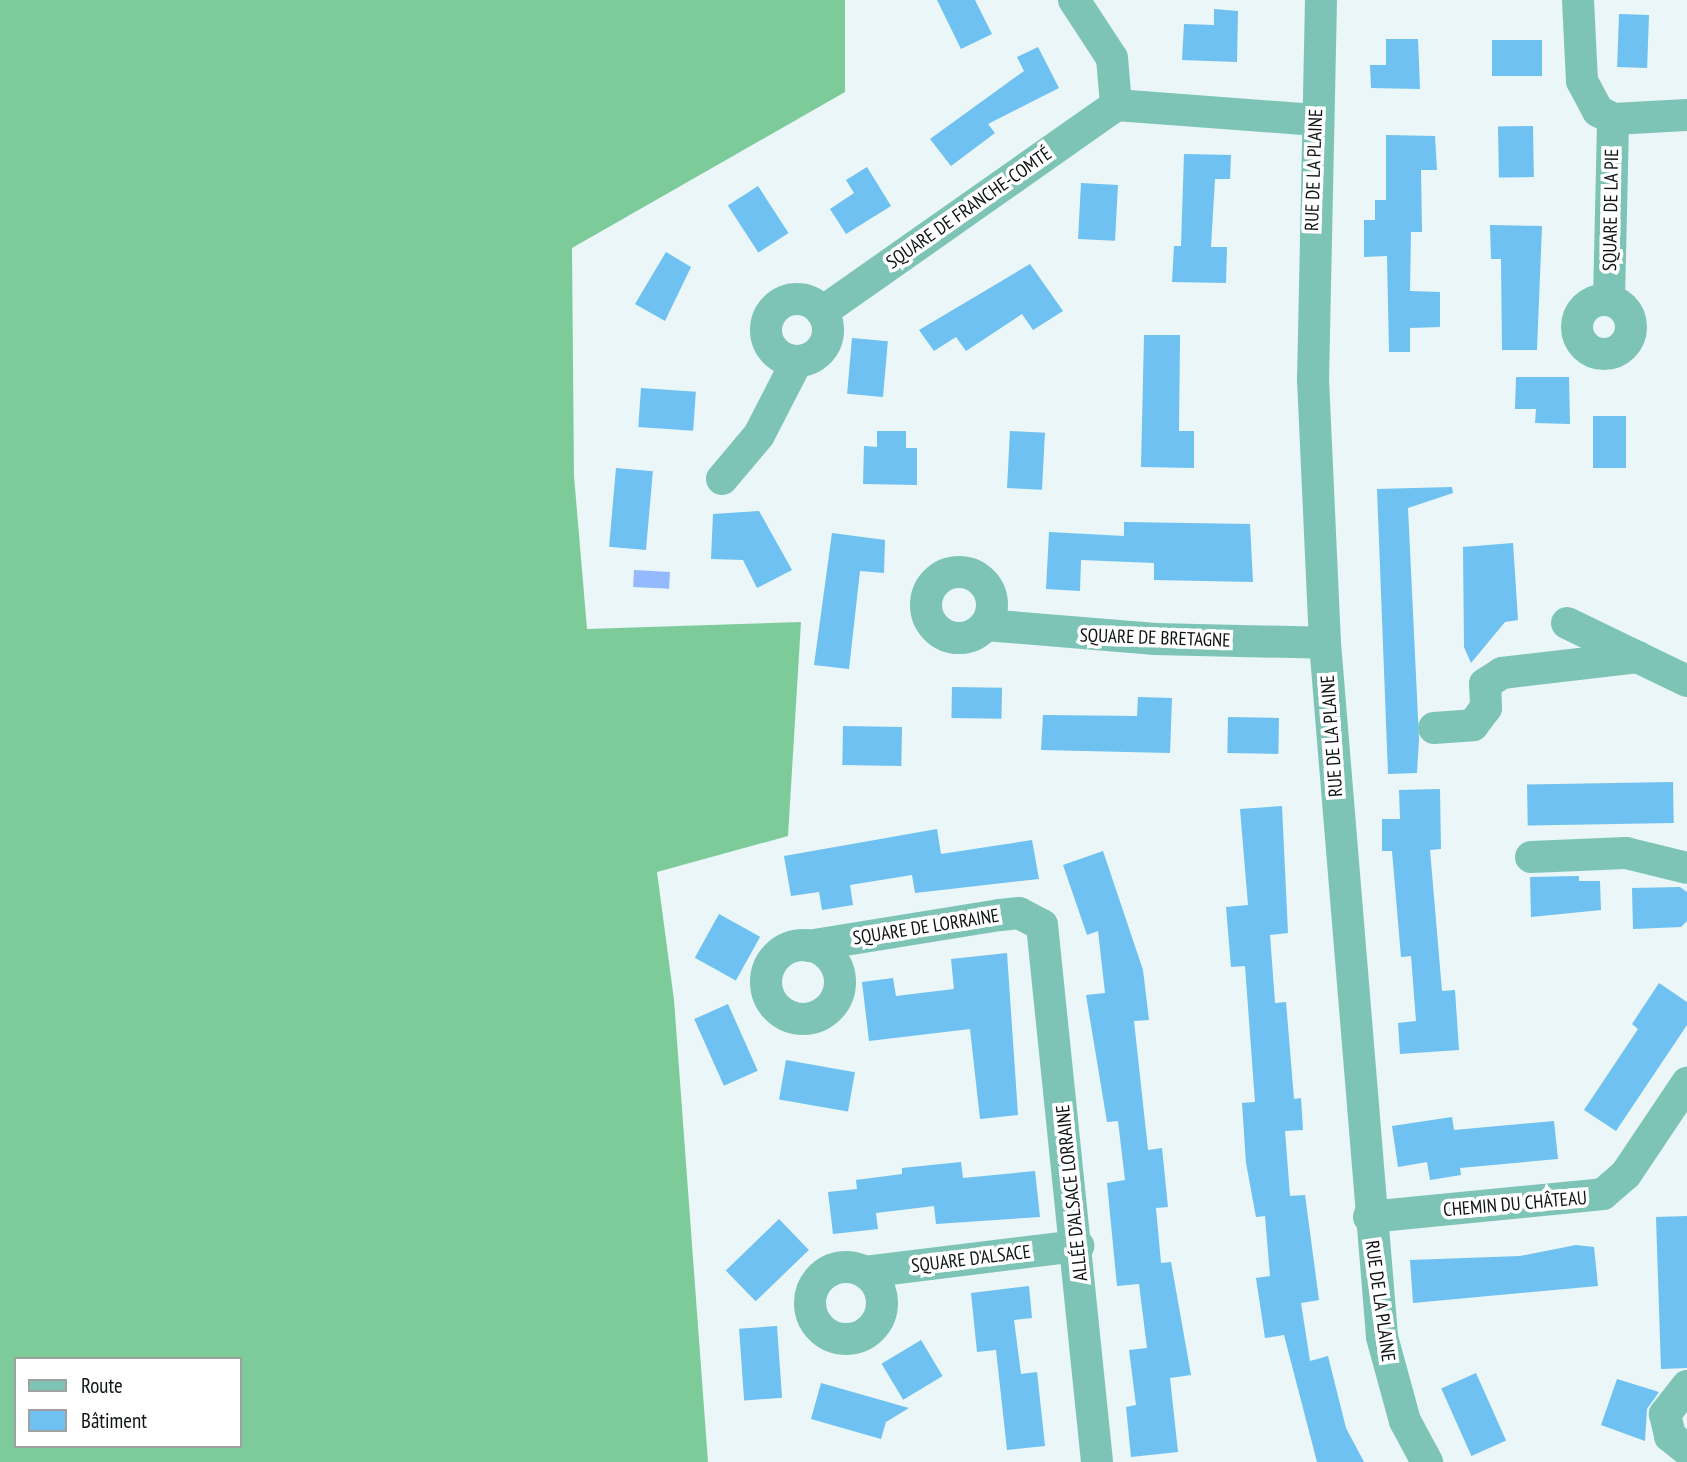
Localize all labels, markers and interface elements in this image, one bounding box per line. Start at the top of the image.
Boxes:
street label: RUE DE LA PLAINE [1300,108,1328,232]
street label: SQUARE DE FRANCHE-COMTÉ [882,142,1056,274]
street label: SQUARE DE LA PIE [1599,148,1623,272]
street label: SQUARE DE BRETAGNE [1079,624,1231,652]
street label: RUE DE LA PLAINE [1316,674,1348,798]
street label: SQUARE DE LORRAINE [851,904,1001,950]
street label: ALLÉE D'ALSACE LORRAINE [1051,1104,1093,1282]
street label: CHEMIN DU CHÂTEAU [1442,1186,1588,1222]
street label: RUE DE LA PLAINE [1360,1239,1400,1363]
street label: SQUARE D'ALSACE [910,1240,1032,1278]
legend [14,1357,242,1448]
text: Route [81,1372,123,1399]
text: Bâtiment [81,1407,147,1434]

